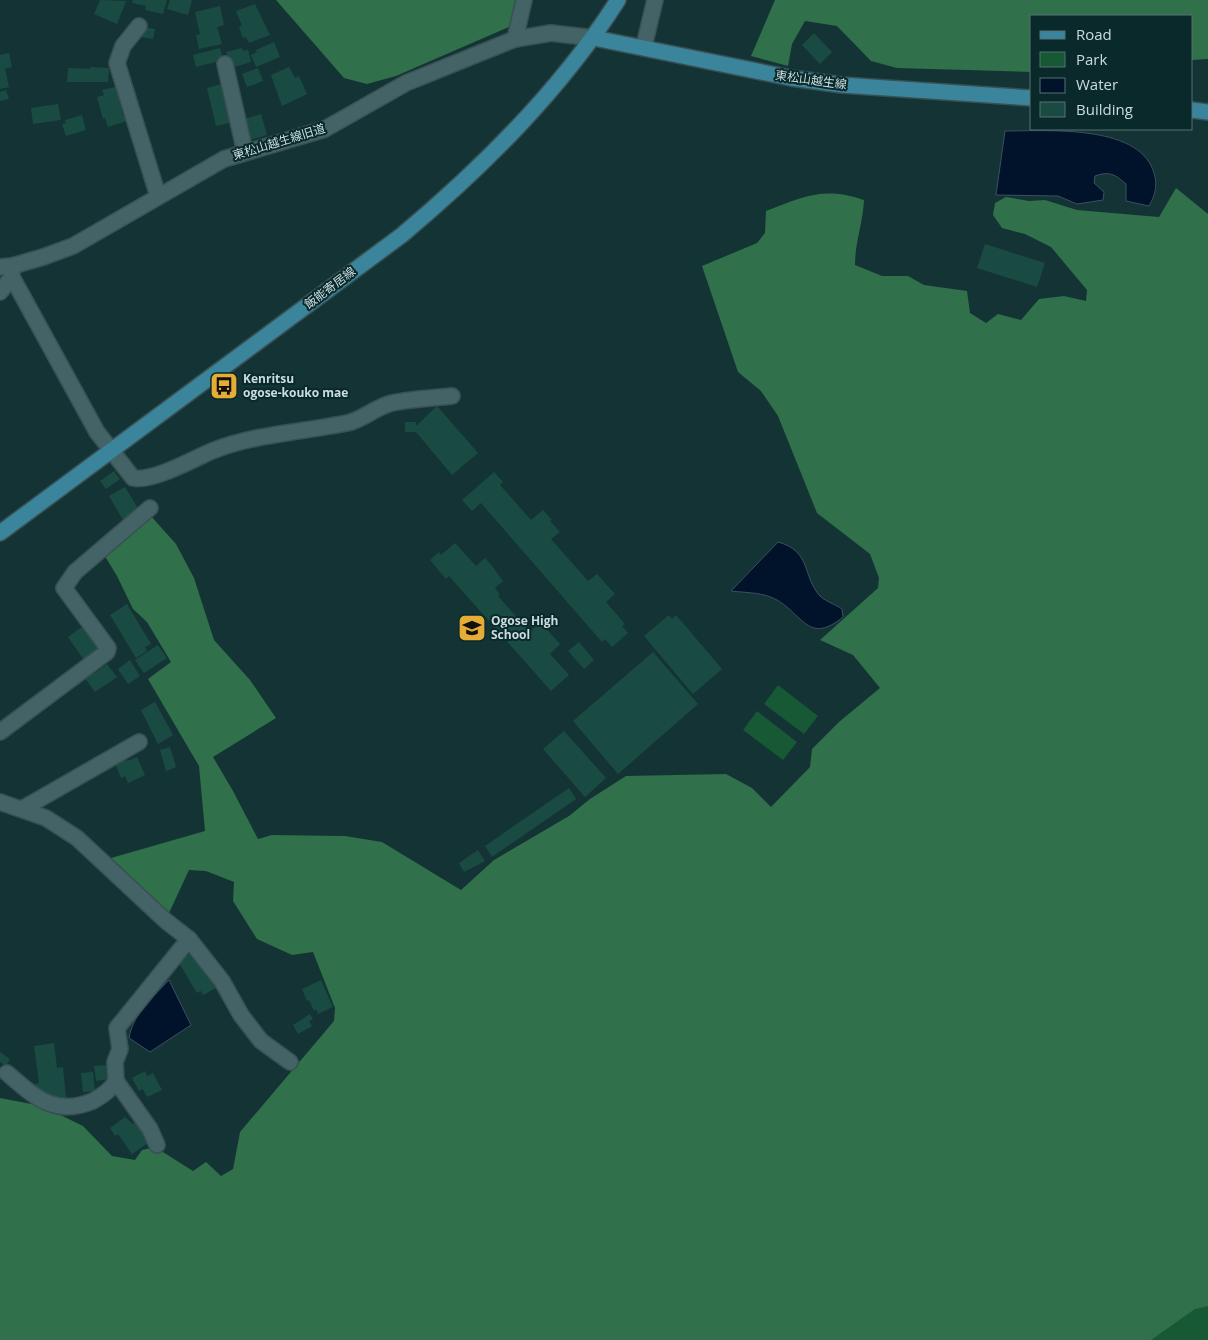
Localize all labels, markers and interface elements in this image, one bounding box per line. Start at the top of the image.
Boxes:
legend [1030,15,1193,130]
text: Road [1076,24,1112,44]
text: Park [1076,49,1107,69]
street label: 東松山越生線 [774,66,848,93]
text: Water [1076,74,1118,94]
text: Building [1076,99,1133,119]
street label: 東松山越生線旧道 [230,119,327,164]
street label: 飯能寄居線 [301,263,359,312]
place label: Kenritsu ogose-kouko mae [243,370,348,401]
bus stop icon: Kenritsu ogose-kouko mae [209,371,239,401]
place label: Ogose High School [491,612,558,643]
school or university icon: Ogose High School [457,613,487,643]

